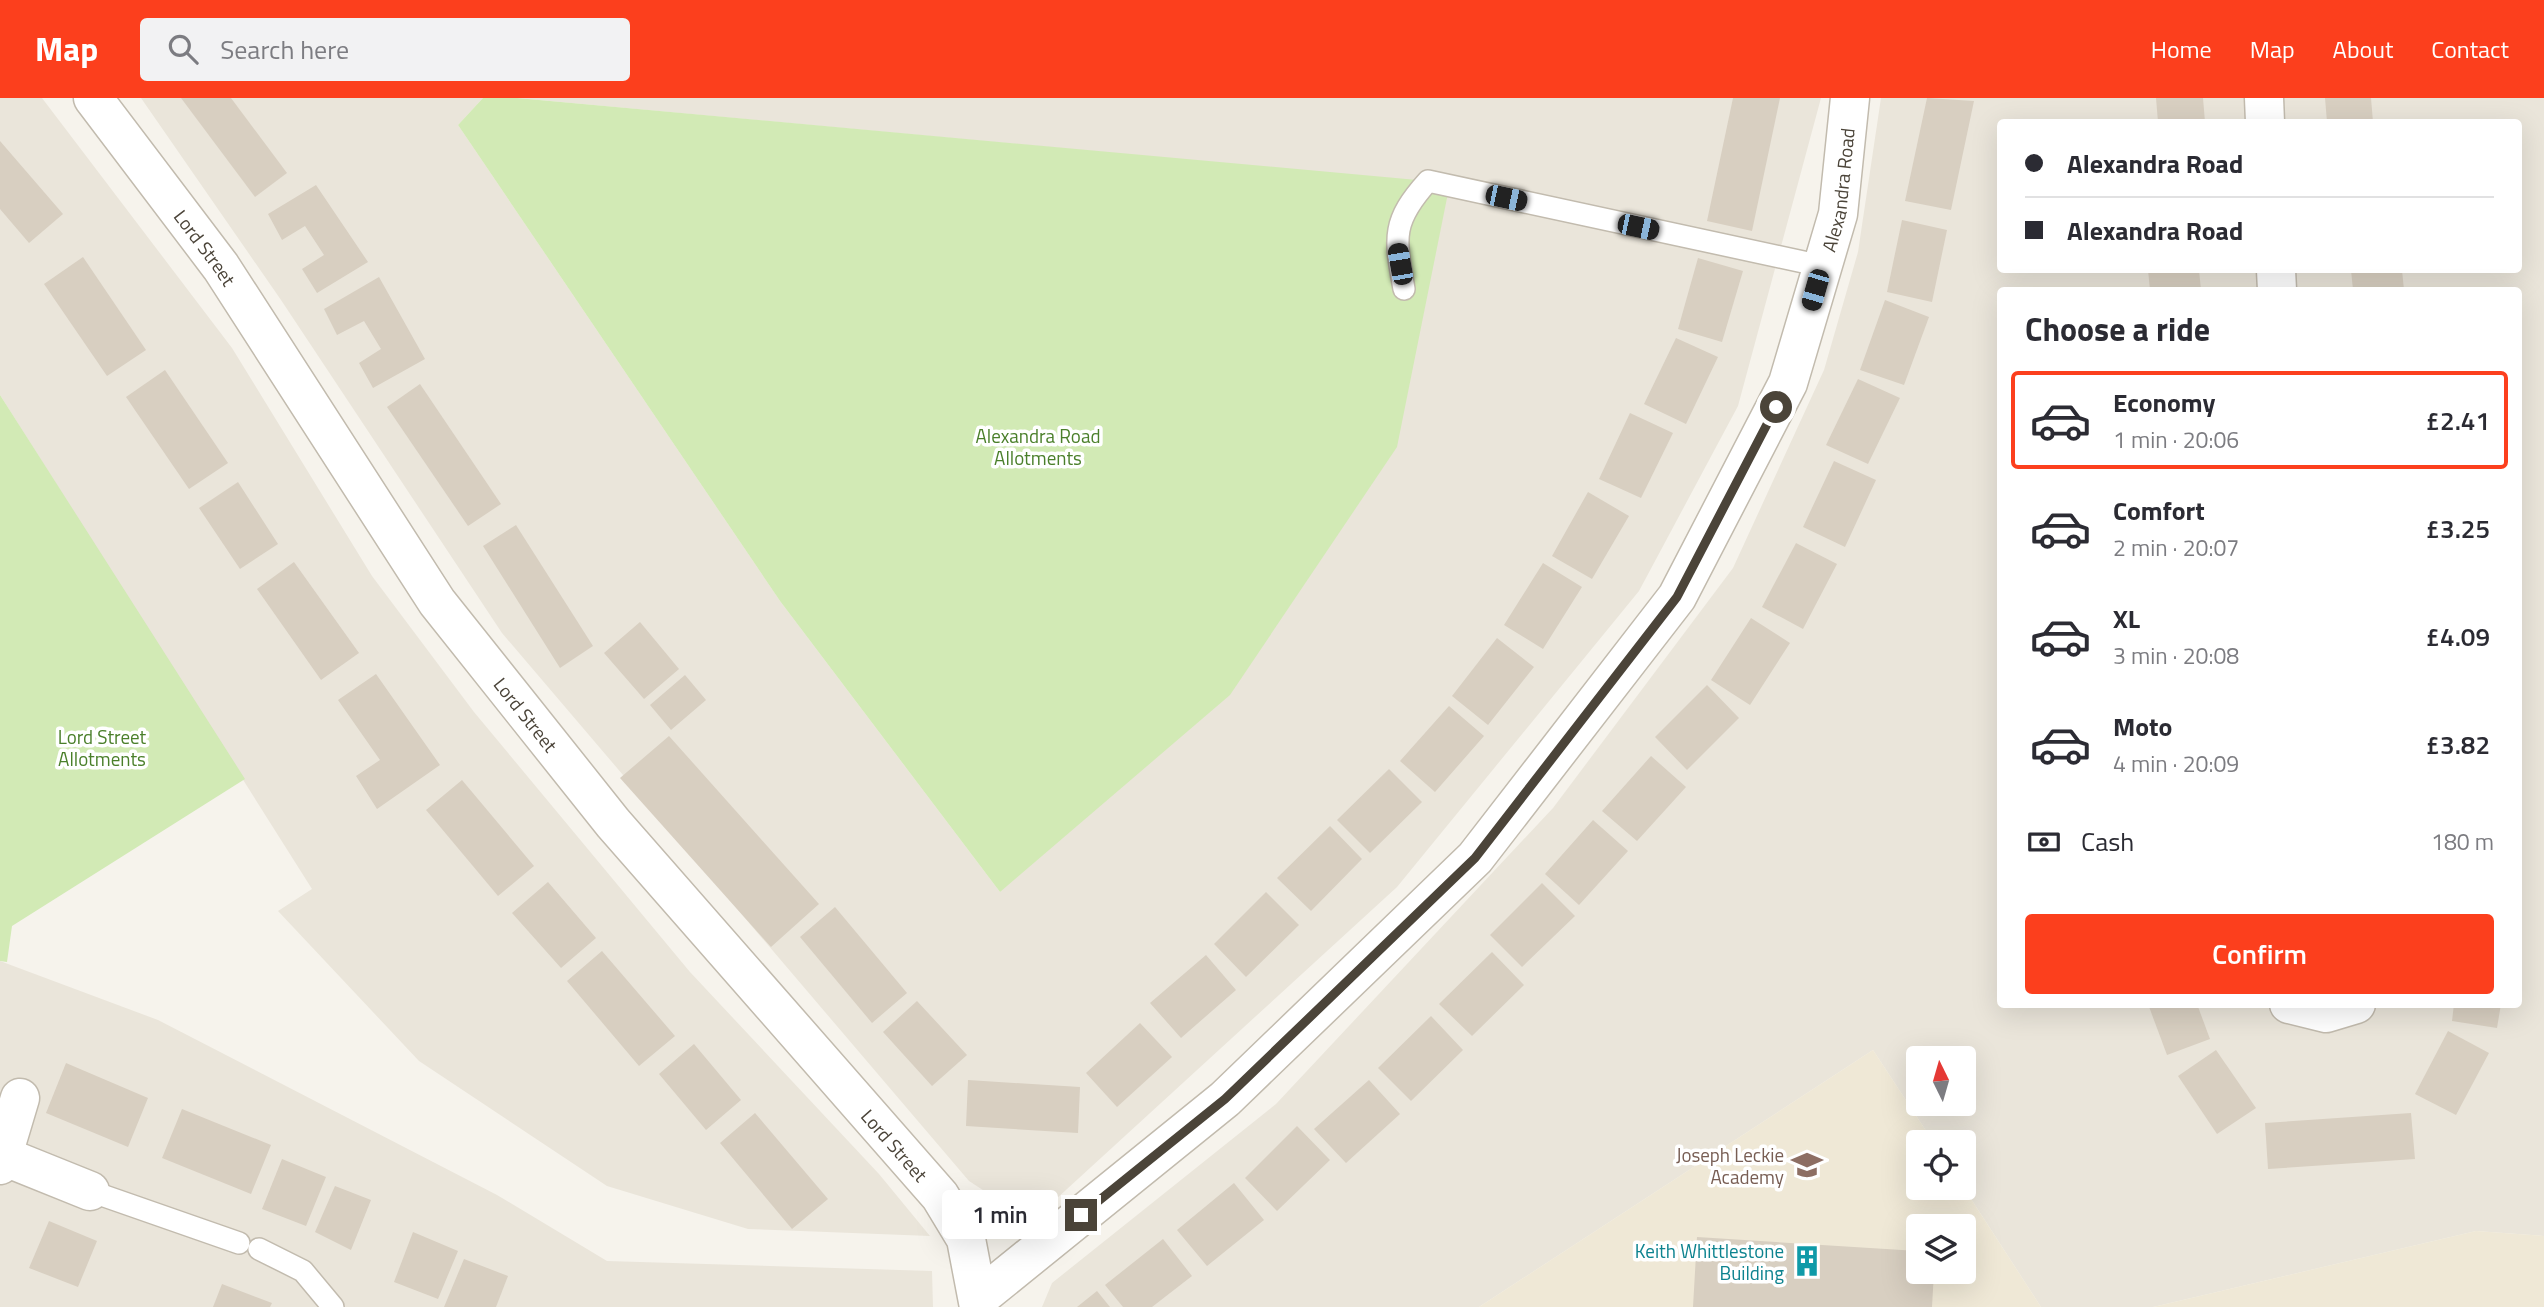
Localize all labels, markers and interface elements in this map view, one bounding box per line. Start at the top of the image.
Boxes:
search box [140,18,630,81]
text: Map [35,24,98,74]
icon: search [164,30,202,68]
text: Search here [220,30,349,69]
text: Home [2151,31,2212,67]
text: Map [2250,31,2295,67]
text: About [2333,31,2393,67]
text: Contact [2431,31,2509,67]
street label: Alexandra Road [1813,126,1861,255]
text: Alexandra Road [2067,144,2243,183]
car [1484,183,1529,213]
street label: Lord Street [168,203,244,291]
text: Alexandra Road [2067,211,2243,250]
car [1616,212,1661,242]
car [1387,241,1414,287]
car [1800,267,1831,313]
text: Choose a ride [2025,305,2210,353]
text: Economy [2113,383,2215,422]
icon: car [2029,389,2092,452]
route start [1760,391,1792,423]
text: £2.41 [2426,401,2490,440]
park label: Alexandra Road Allotments [976,421,1100,472]
text: 1 min · 20:06 [2113,422,2239,457]
text: Comfort [2113,491,2205,530]
icon: car [2029,497,2092,560]
text: £3.25 [2426,509,2490,548]
text: 2 min · 20:07 [2113,530,2239,565]
text: XL [2113,599,2140,638]
icon: car [2029,605,2092,668]
text: £4.09 [2426,617,2490,656]
text: 3 min · 20:08 [2113,638,2239,673]
street label: Lord Street [487,670,565,758]
text: Moto [2113,707,2172,746]
icon: car [2029,713,2092,776]
park label: Lord Street Allotments [58,722,147,773]
text: £3.82 [2426,725,2490,764]
text: 4 min · 20:09 [2113,746,2239,781]
text: Cash [2081,822,2134,861]
icon: cash [2025,823,2063,861]
text: 180 m [2431,824,2494,859]
button: Confirm [2025,914,2494,994]
north arrow [1906,1046,1976,1116]
map controls [1906,1046,1976,1284]
street label: Lord Street [855,1102,935,1188]
button: locate [1906,1130,1976,1200]
place label: Joseph Leckie Academy [1676,1140,1784,1191]
school or university icon: Joseph Leckie Academy [1790,1148,1824,1182]
callout: 1 min [941,1190,1056,1240]
text: 1 min [972,1197,1028,1232]
route end [1065,1199,1097,1231]
button: layers [1906,1214,1976,1284]
place label: Keith Whittlestone Building [1635,1236,1784,1287]
building icon: Keith Whittlestone Building [1790,1244,1824,1278]

